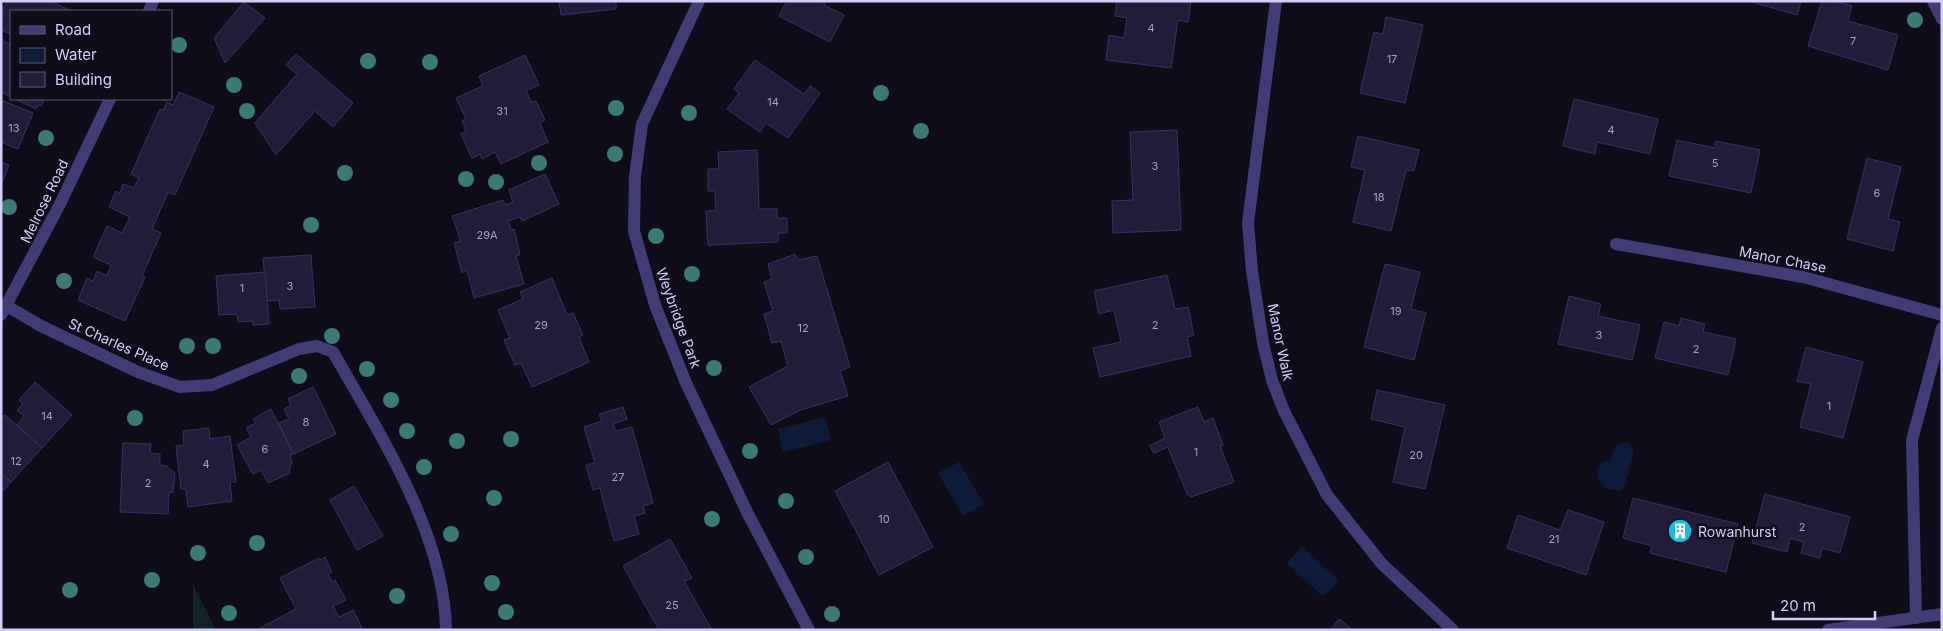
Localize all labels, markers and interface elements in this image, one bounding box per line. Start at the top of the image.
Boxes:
legend [10,10,172,100]
text: Road [55,20,91,39]
house number: 4 [1147,21,1155,35]
house number: 7 [1850,34,1856,48]
text: Water [55,45,97,64]
house number: 17 [1387,52,1397,66]
text: Building [55,70,112,89]
house number: 14 [767,95,779,109]
house number: 31 [496,104,508,118]
house number: 13 [8,121,20,135]
house number: 4 [1607,123,1615,137]
street label: Melrose Road [16,156,72,246]
house number: 5 [1712,156,1719,170]
house number: 3 [1152,159,1159,173]
house number: 6 [1874,186,1881,200]
house number: 18 [1373,190,1385,204]
house number: 29A [476,228,498,242]
street label: Manor Chase [1738,242,1828,276]
street label: Weybridge Park [653,265,705,371]
house number: 3 [287,279,294,293]
house number: 1 [240,281,244,295]
street label: Manor Walk [1265,302,1298,382]
house number: 19 [1390,304,1402,318]
street label: St Charles Place [66,314,172,374]
house number: 29 [534,318,548,332]
house number: 2 [1152,318,1158,332]
house number: 12 [797,321,809,335]
house number: 3 [1596,328,1603,342]
house number: 2 [1693,342,1699,356]
house number: 1 [1827,399,1831,413]
house number: 14 [41,409,53,423]
house number: 8 [303,415,310,429]
house number: 6 [262,442,269,456]
house number: 1 [1194,445,1198,459]
house number: 20 [1409,448,1423,462]
house number: 12 [10,454,22,468]
house number: 4 [202,457,210,471]
house number: 27 [612,470,624,484]
house number: 2 [145,476,151,490]
house number: 10 [878,512,890,526]
building icon: Rowanhurst [1667,518,1693,544]
house number: 2 [1799,520,1805,534]
place label: Rowanhurst [1698,523,1777,540]
house number: 21 [1548,532,1560,546]
scale bar [1773,588,1876,620]
text: 20 m [1780,596,1816,615]
house number: 25 [665,598,679,612]

